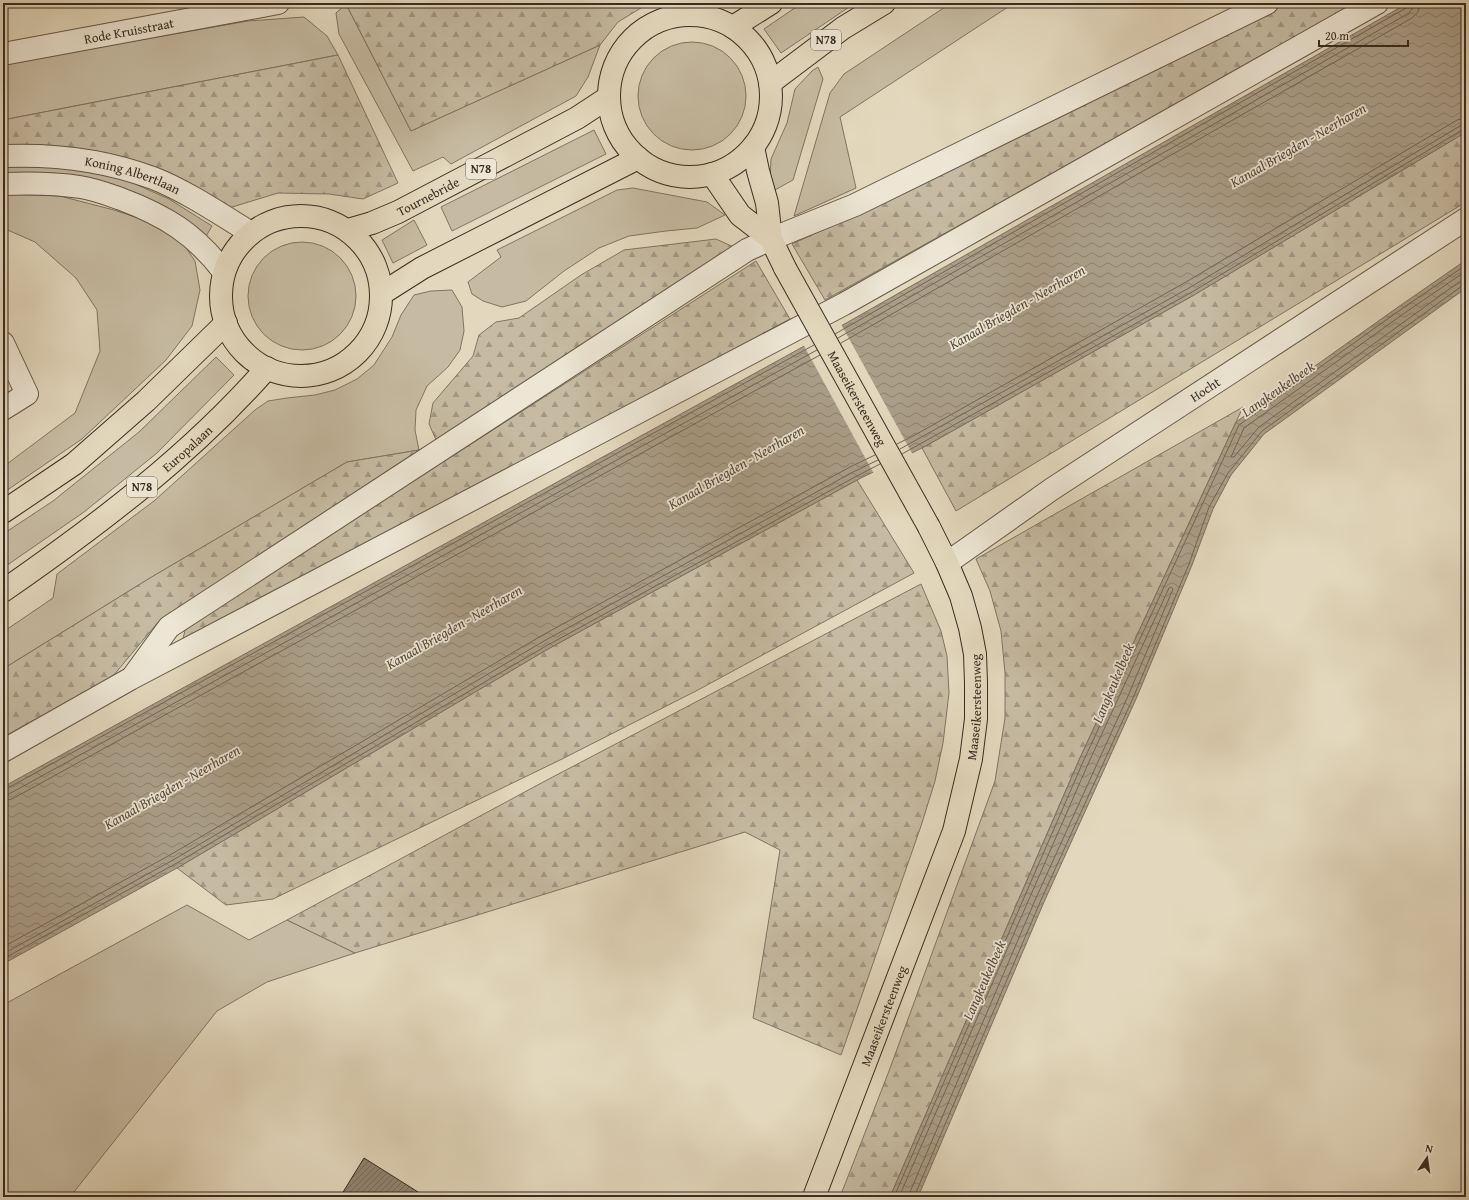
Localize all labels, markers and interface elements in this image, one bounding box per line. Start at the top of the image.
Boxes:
street label: Rode Kruisstraat [83,13,176,49]
scale bar [1319,22,1408,48]
text: 20 m [1325,27,1349,44]
road number: N78 [811,30,841,50]
water label: Kanaal Briegden - Neerharen [1225,98,1370,193]
street label: Koning Albertlaan [83,151,184,199]
road number: N78 [466,159,496,179]
street label: Tournebride [394,173,463,221]
water label: Kanaal Briegden - Neerharen [944,260,1089,355]
street label: Maaseikersteenweg [823,347,891,450]
water label: Langkeukelbeek [1237,356,1319,422]
street label: Hocht [1186,373,1224,407]
water label: Kanaal Briegden - Neerharen [663,420,808,515]
street label: Europalaan [158,421,217,477]
road number: N78 [127,477,157,497]
water label: Kanaal Briegden - Neerharen [381,580,526,675]
water label: Langkeukelbeek [1087,639,1139,727]
street label: Maaseikersteenweg [962,653,986,761]
water label: Kanaal Briegden - Neerharen [99,740,244,835]
water label: Langkeukelbeek [957,936,1011,1024]
street label: Maaseikersteenweg [856,962,912,1069]
north arrow [1407,1138,1447,1178]
text: N [1424,1140,1435,1157]

